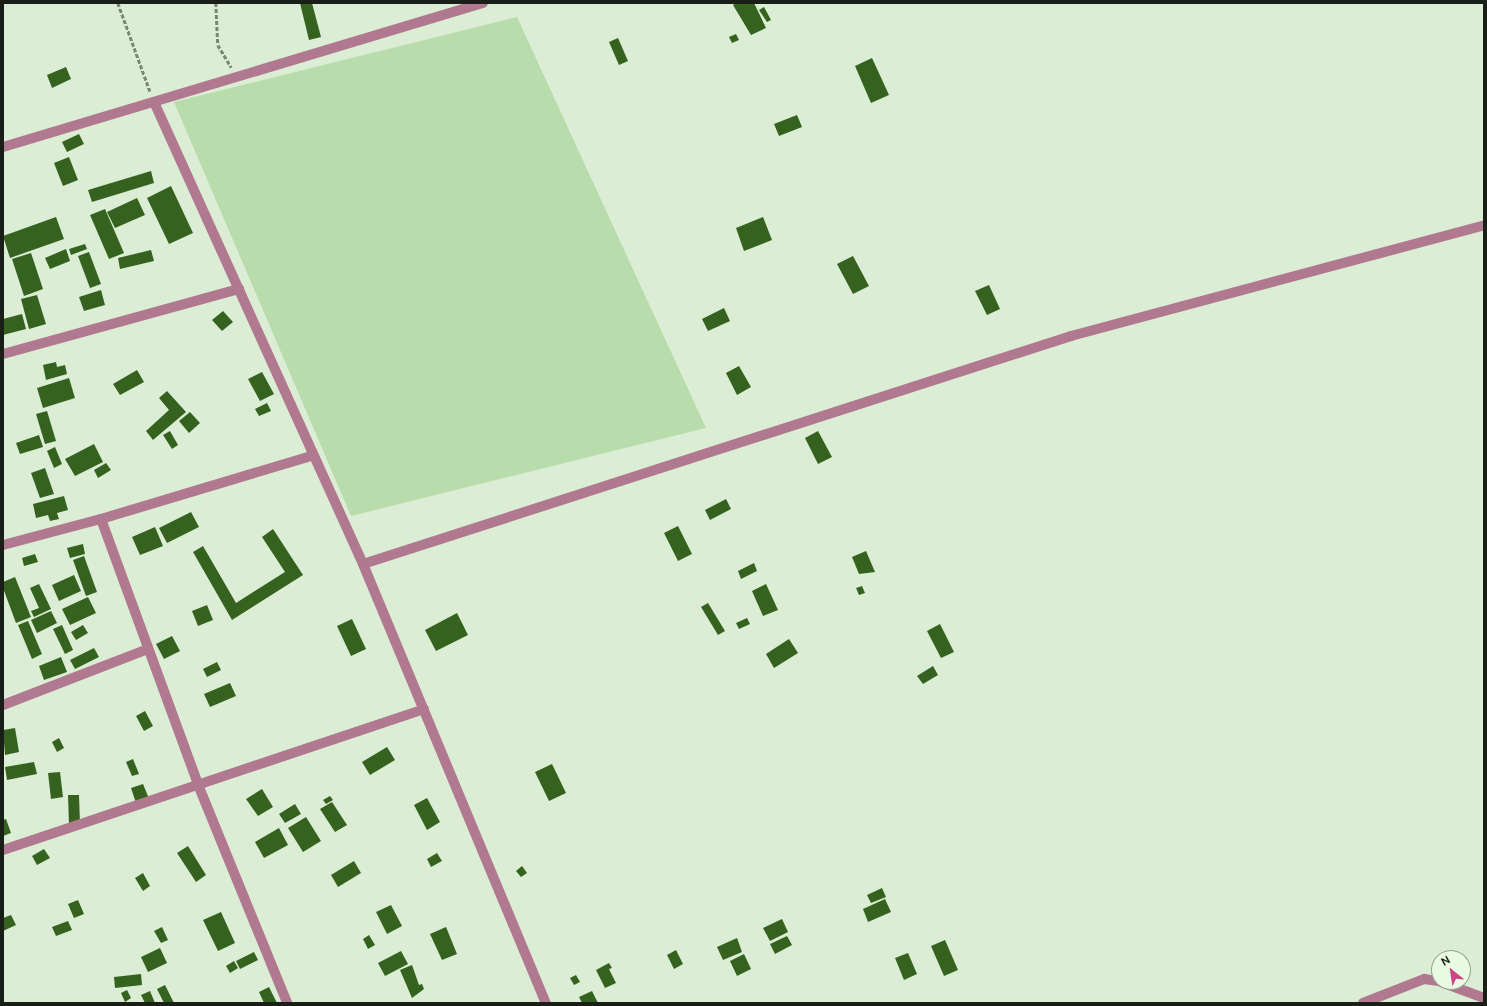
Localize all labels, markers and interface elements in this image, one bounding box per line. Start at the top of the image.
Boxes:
north arrow [1431,950,1471,990]
text: N [1439,952,1452,969]

